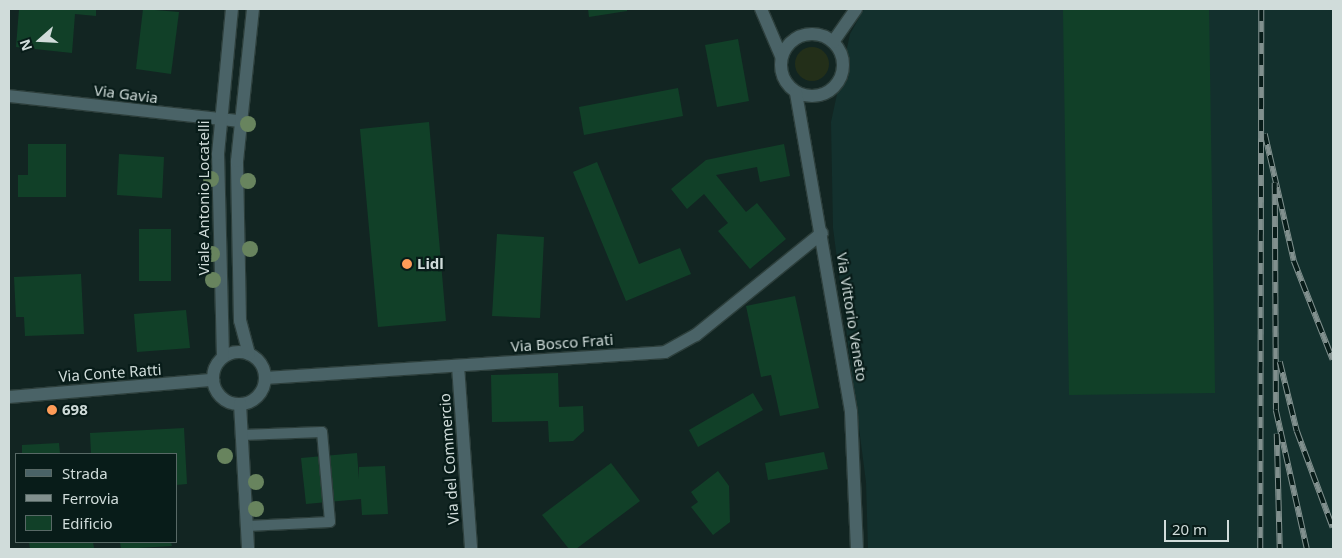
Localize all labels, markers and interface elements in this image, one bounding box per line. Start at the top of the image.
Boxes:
north arrow [15,15,65,65]
text: N [15,37,36,54]
street label: Via Gavia [93,81,159,107]
street label: Viale Antonio Locatelli [195,120,213,276]
street label: Via Vittorio Veneto [833,251,871,383]
place label: Lidl [417,255,444,273]
marker: Lidl [401,258,413,270]
street label: Via Bosco Frati [510,330,614,356]
street label: Via Conte Ratti [58,360,162,386]
street label: Via del Commercio [435,393,463,525]
place label: 698 [62,401,88,419]
marker: 698 [46,404,58,416]
legend [15,453,178,543]
text: Strada [62,463,108,483]
text: Ferrovia [62,488,119,508]
scale bar [1167,510,1232,542]
text: Edificio [62,513,113,533]
text: 20 m [1172,519,1207,539]

